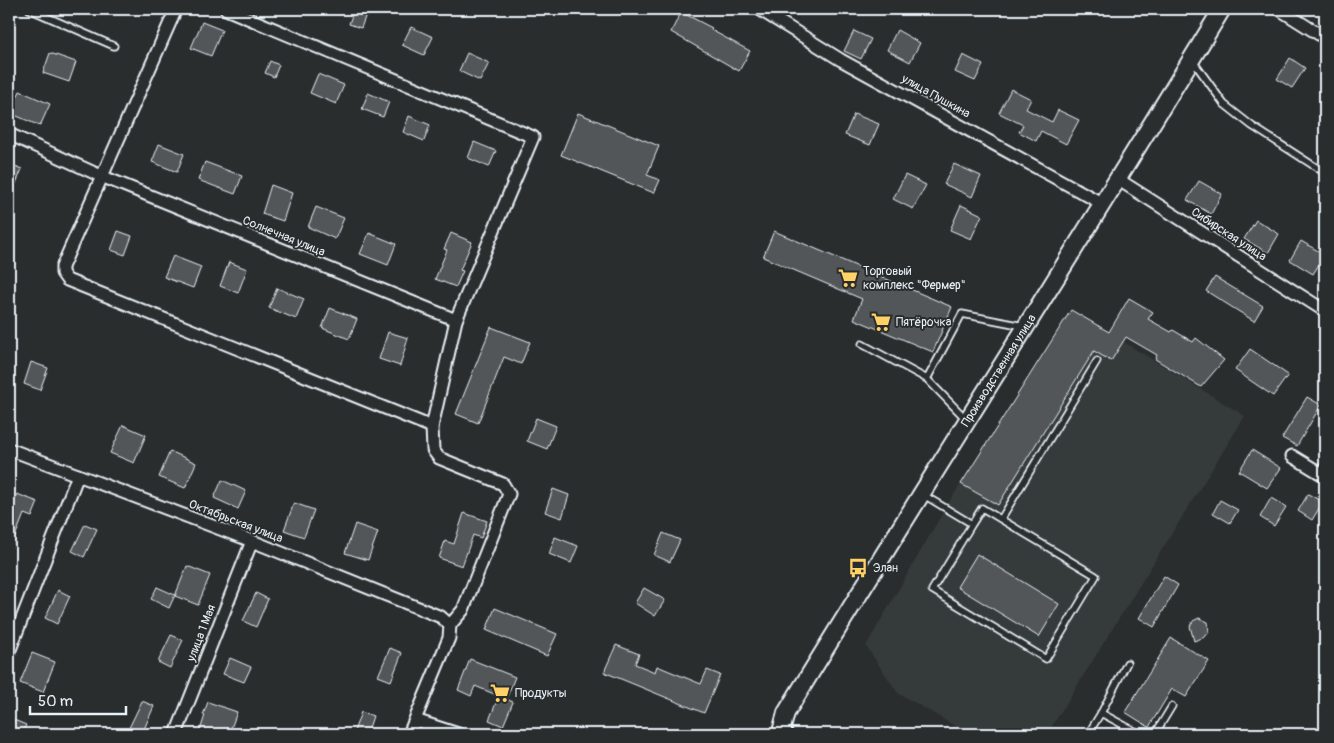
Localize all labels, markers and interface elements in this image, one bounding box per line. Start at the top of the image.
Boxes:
street label: улица Пушкина [898,71,973,122]
street label: Сибирская улица [1188,205,1269,265]
street label: Солнечная улица [240,213,328,260]
place label: Торговый комплекс "Фермер" [863,264,966,293]
supermarket icon: Торговый комплекс "Фермер" [837,267,859,289]
supermarket icon: Пятёрочка [870,311,892,333]
street label: Производственная улица [958,311,1040,430]
place label: Пятёрочка [896,315,952,330]
street label: Октябрьская улица [187,497,285,546]
bus stop icon: Элан [847,557,869,579]
place label: Элан [873,561,898,576]
street label: улица 1 Мая [183,602,219,665]
supermarket icon: Продукты [489,682,511,704]
scale bar [30,683,126,715]
place label: Продукты [515,686,567,701]
text: 50 m [38,692,73,711]

